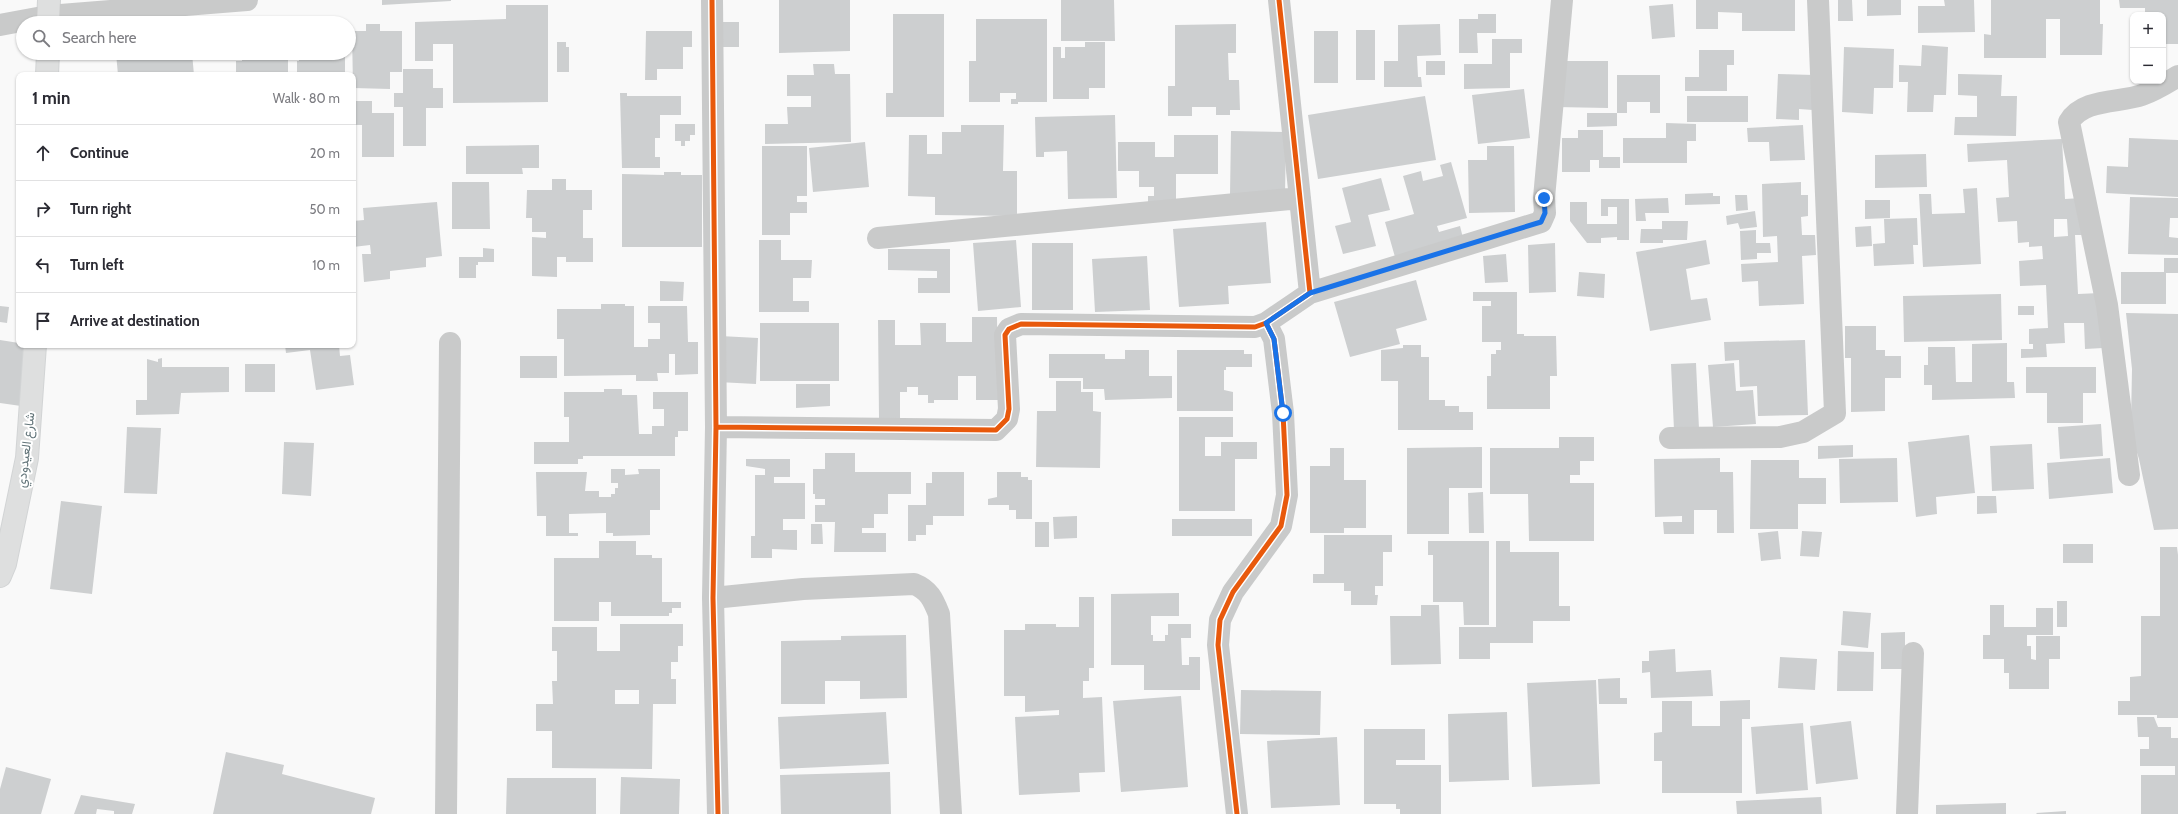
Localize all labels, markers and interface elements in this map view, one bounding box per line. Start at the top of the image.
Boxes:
map controls [2130,12,2166,84]
button: + [2130,12,2166,48]
search box [16,16,356,60]
icon: search [30,27,52,49]
text: Search here [62,29,137,47]
button: − [2130,48,2166,84]
text: 1 min [32,88,70,108]
text: Walk · 80 m [273,90,340,106]
icon: ahead [32,142,54,164]
text: Continue [70,144,129,162]
text: 20 m [310,145,340,161]
route end [1535,189,1553,207]
icon: right [32,198,54,220]
text: Turn right [70,200,131,218]
text: 50 m [310,201,340,217]
icon: left [32,254,54,276]
text: Turn left [70,256,124,274]
text: 10 m [312,257,340,273]
icon: arrive [32,310,54,332]
text: Arrive at destination [70,312,200,330]
route start [1274,404,1292,422]
street label: شارع العيدودي [12,411,41,489]

